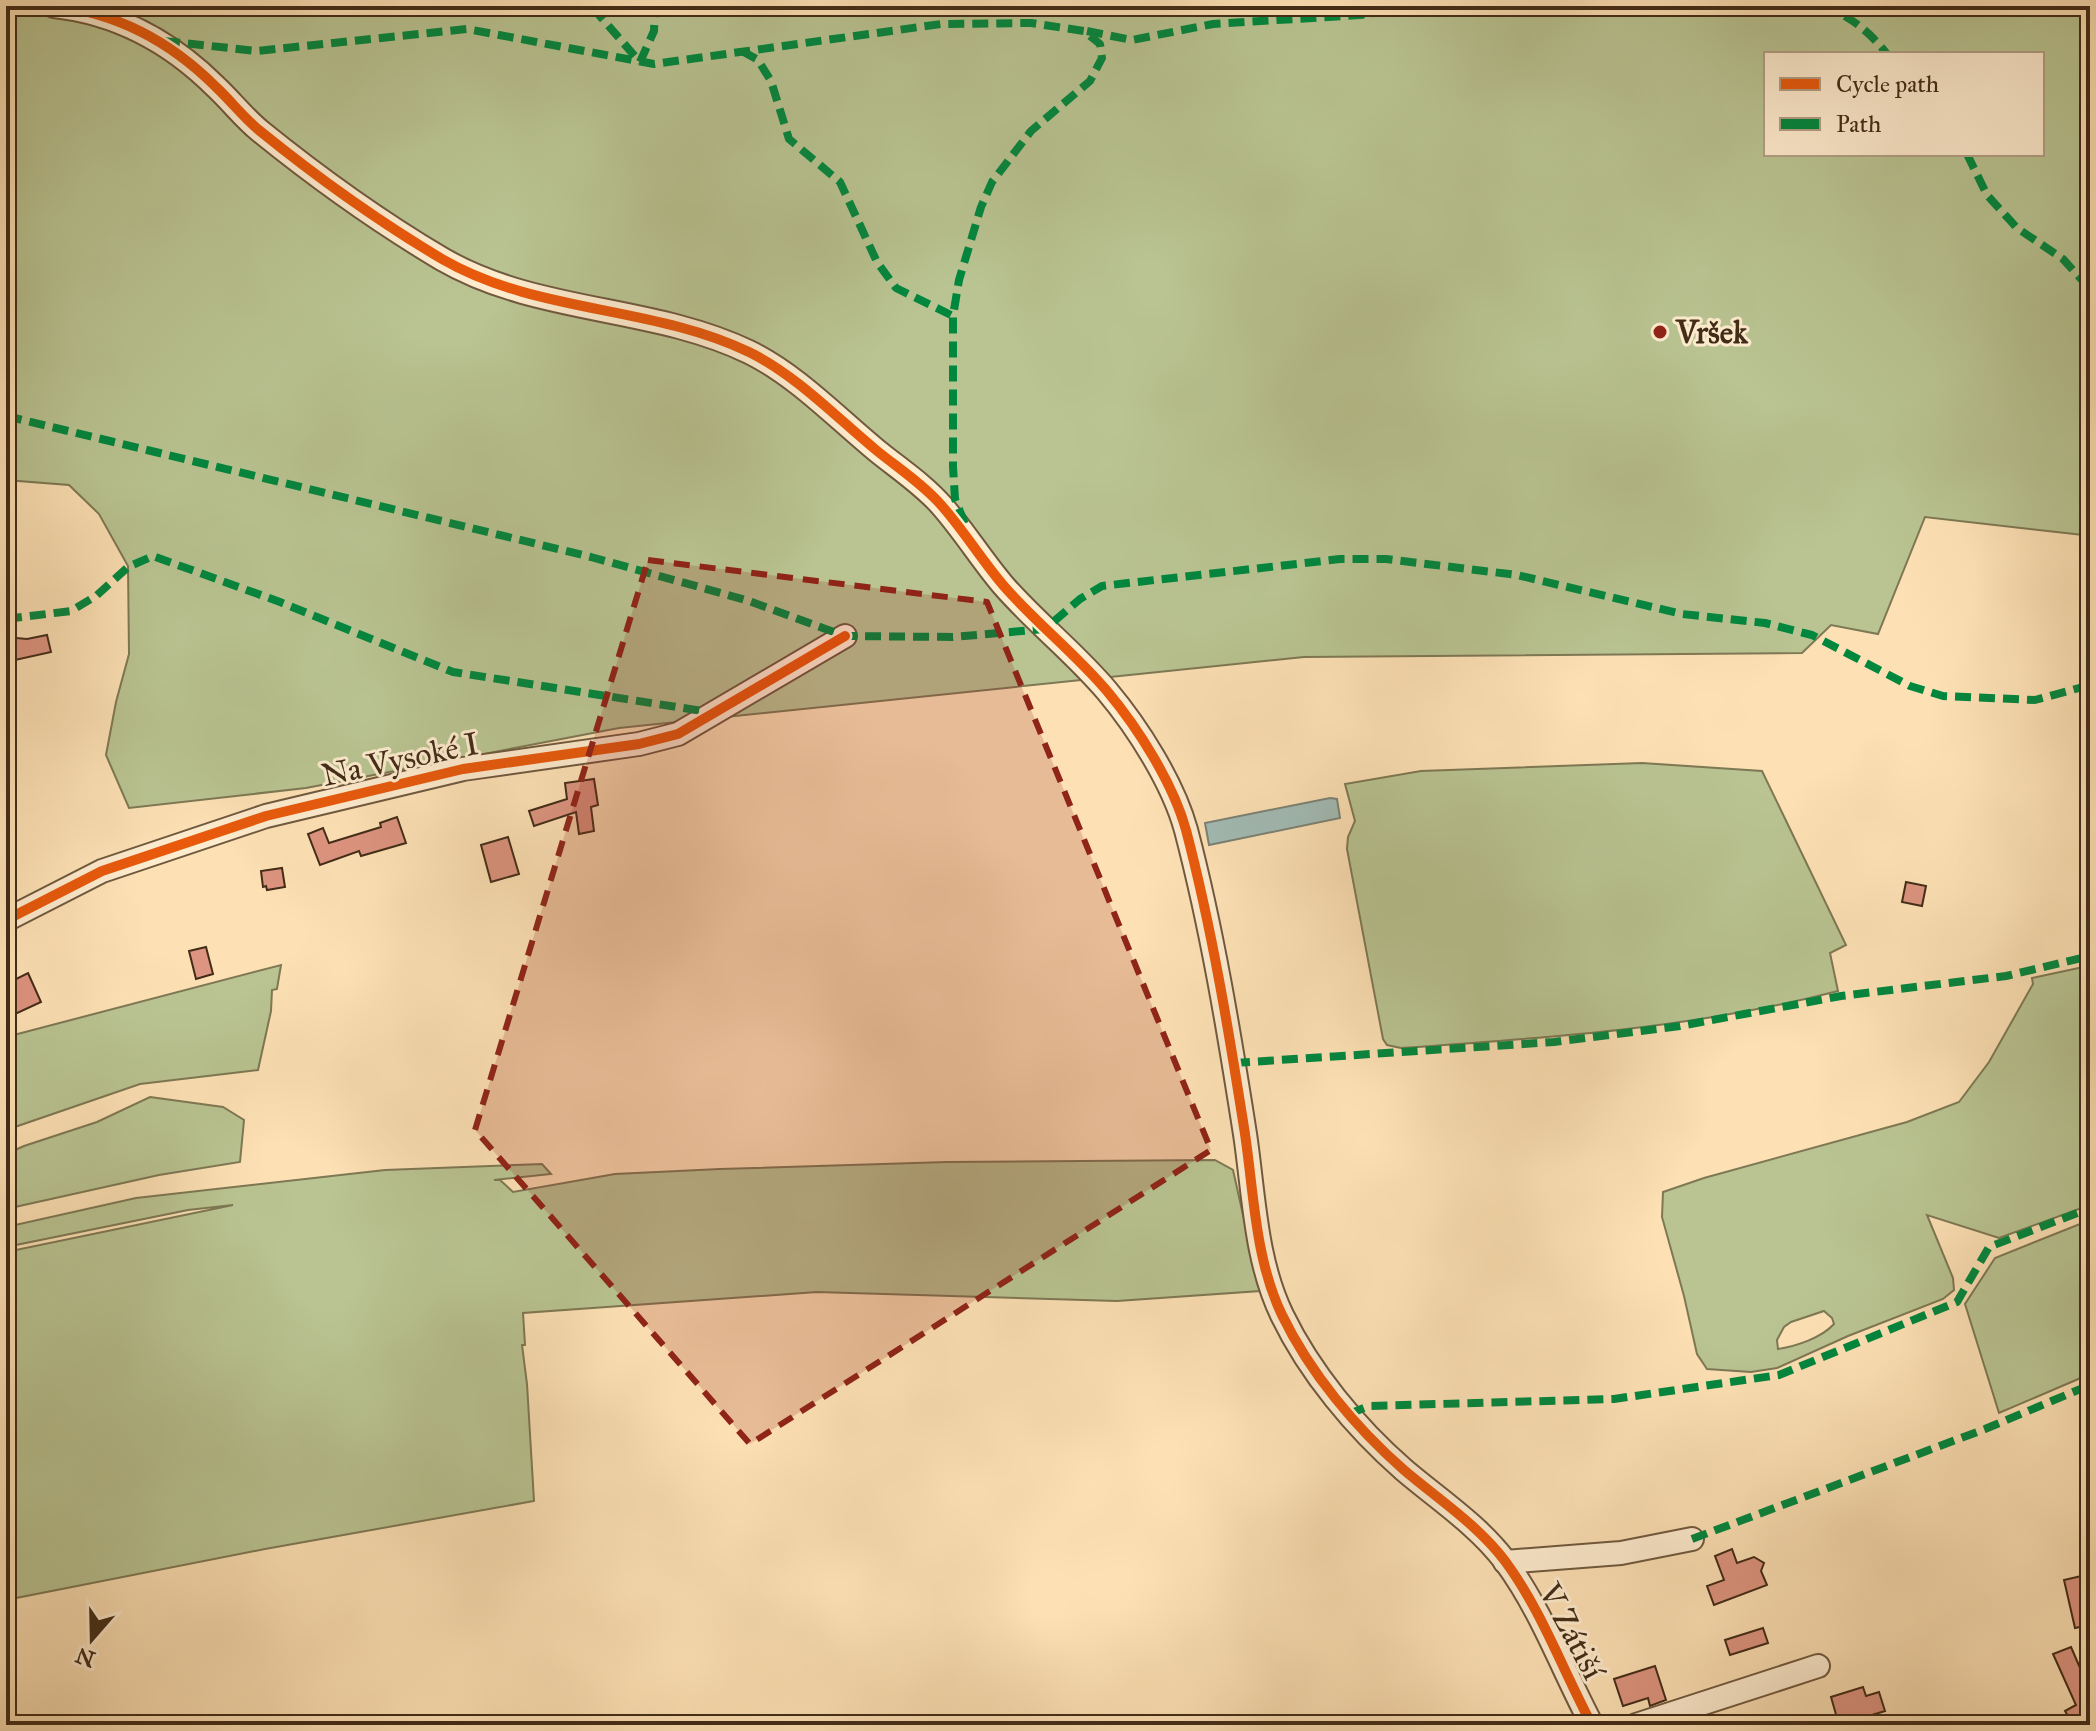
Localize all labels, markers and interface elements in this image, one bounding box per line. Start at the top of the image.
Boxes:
legend [1764,52,2044,156]
text: Cycle path [1836,69,1939,99]
text: Path [1836,109,1881,139]
place label: Vršek [1675,313,1749,352]
marker: Vršek [1651,323,1669,341]
street label: Na Vysoké I [318,724,482,795]
street label: V Zátiší [1530,1576,1614,1687]
north arrow [52,1599,132,1679]
text: N [72,1641,99,1673]

